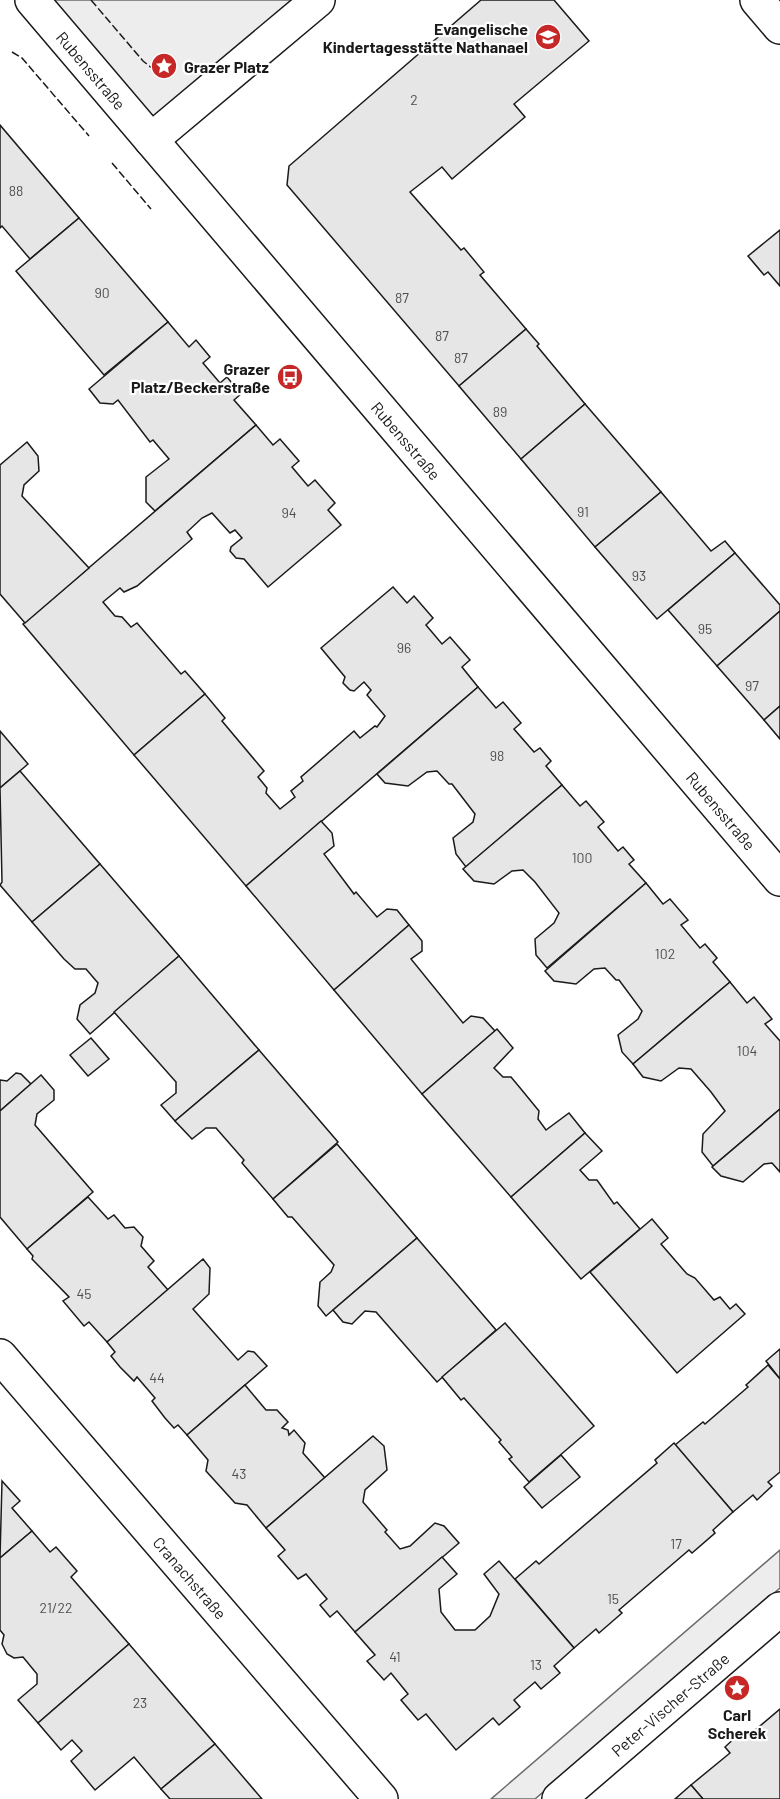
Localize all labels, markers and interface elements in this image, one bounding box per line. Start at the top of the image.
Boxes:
place label: Evangelische Kindertagesstätte Nathanael [323,19,528,56]
school or university icon: Evangelische Kindertagesstätte Nathanael [533,22,563,52]
street label: Rubensstraße [53,27,130,113]
place icon: Grazer Platz [149,51,179,81]
place label: Grazer Platz [184,57,269,76]
house number: 2 [410,91,418,108]
house number: 88 [9,182,23,199]
house number: 90 [94,284,110,301]
house number: 87 [395,289,409,306]
house number: 87 [435,327,449,344]
house number: 87 [454,349,468,366]
place label: Grazer Platz/Beckerstraße [131,359,270,396]
bus stop icon: Grazer Platz/Beckerstraße [275,362,305,392]
street label: Rubensstraße [368,397,445,483]
house number: 89 [493,403,507,420]
house number: 91 [577,503,589,520]
house number: 94 [281,504,297,521]
house number: 93 [632,567,646,584]
house number: 95 [698,620,712,637]
house number: 96 [397,639,411,656]
house number: 97 [745,677,759,694]
house number: 98 [490,747,504,764]
street label: Rubensstraße [683,767,760,853]
house number: 100 [572,849,592,866]
house number: 102 [655,945,675,962]
house number: 104 [737,1042,757,1059]
house number: 45 [77,1285,91,1302]
house number: 44 [149,1369,165,1386]
house number: 43 [232,1465,246,1482]
street label: Cranachstraße [150,1532,231,1622]
house number: 17 [670,1535,682,1552]
house number: 15 [607,1590,619,1607]
house number: 21/22 [40,1599,72,1616]
house number: 41 [389,1648,401,1665]
street label: Peter-Vischer-Straße [607,1648,732,1760]
house number: 13 [530,1656,542,1673]
place icon: Carl Scherek [722,1673,752,1703]
house number: 23 [133,1694,147,1711]
place label: Carl Scherek [708,1705,767,1742]

